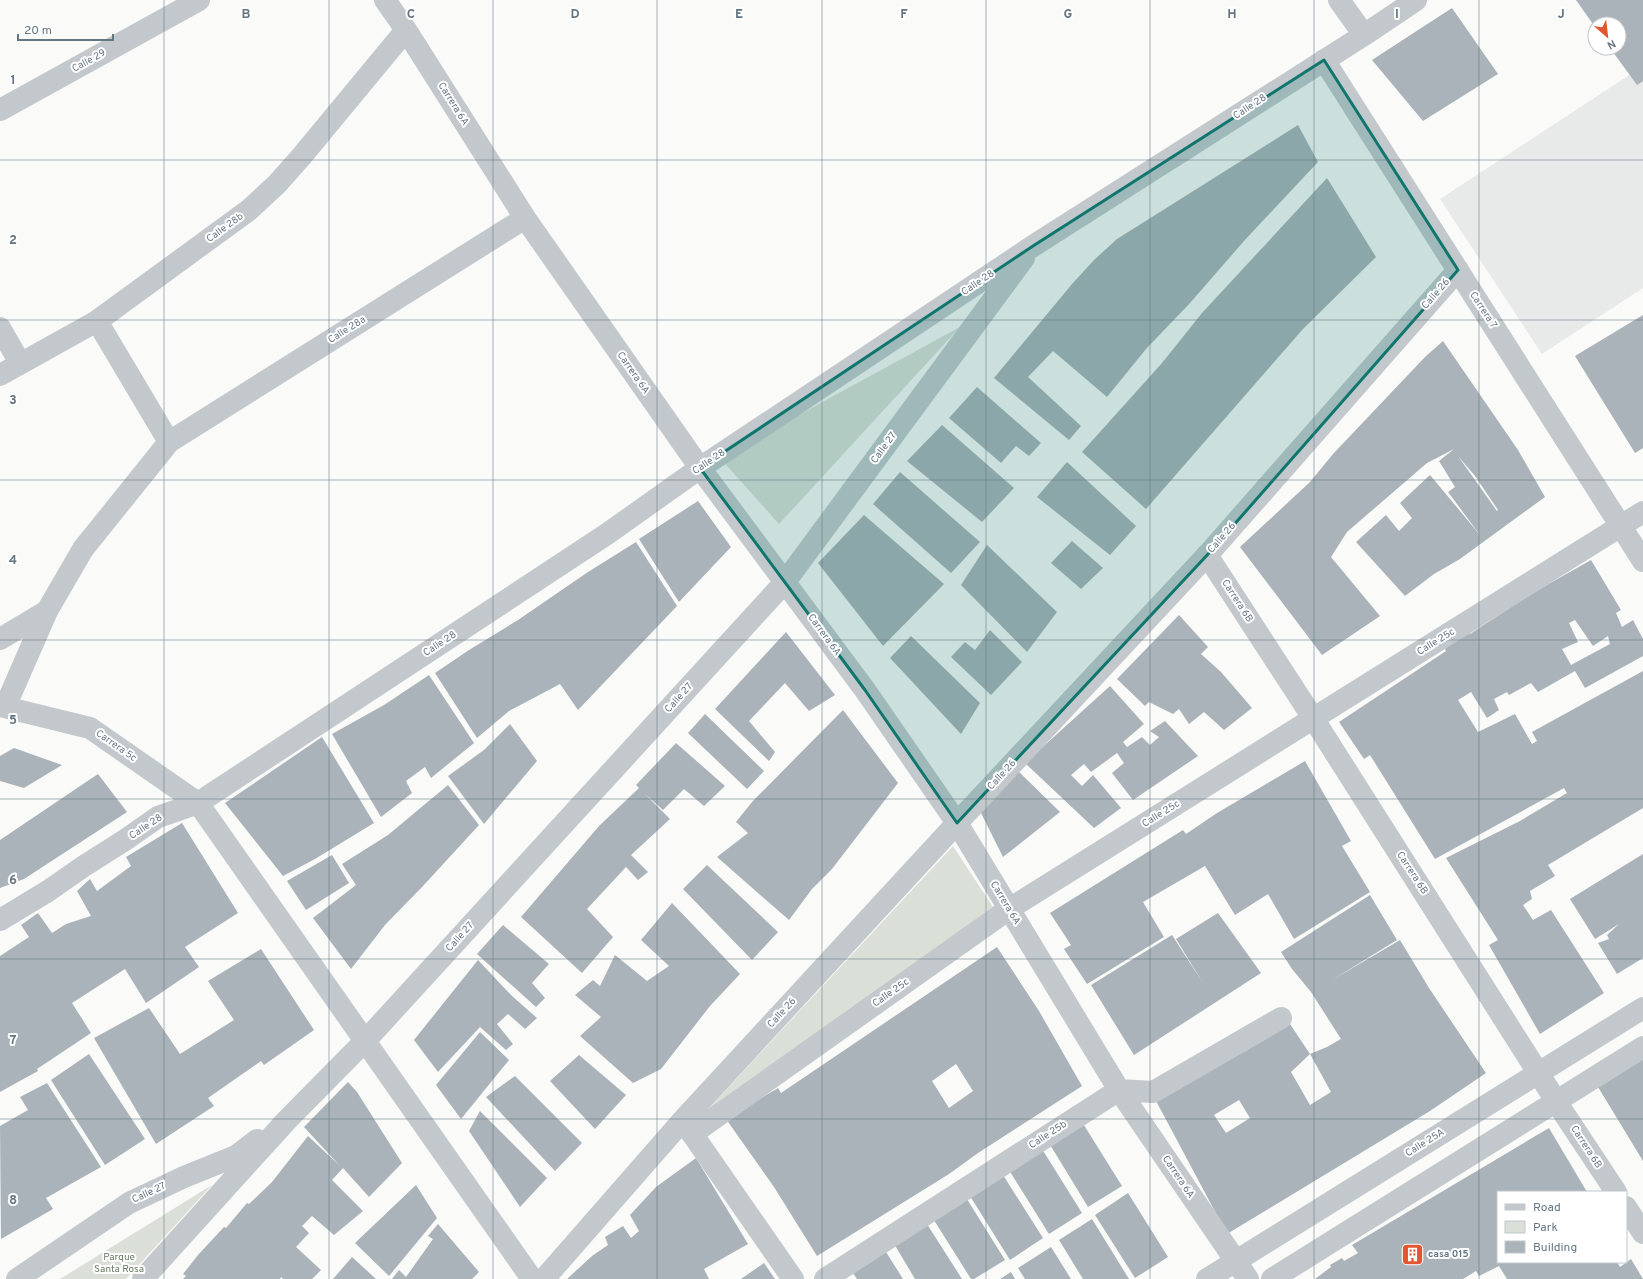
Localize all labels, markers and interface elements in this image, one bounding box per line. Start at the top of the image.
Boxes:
text: B [242,7,251,23]
text: C [407,7,415,23]
text: D [570,7,580,23]
text: E [735,7,743,23]
text: F [900,7,908,23]
text: G [1064,7,1073,23]
text: H [1227,7,1237,23]
text: I [1395,7,1399,23]
text: J [1557,7,1565,23]
scale bar [18,16,113,42]
north arrow [1587,16,1627,56]
text: 20 m [24,23,52,39]
text: N [1604,36,1618,52]
street label: Calle 29 [70,46,108,76]
text: 1 [10,73,16,89]
street label: Carrera 6A [435,80,472,128]
street label: Calle 28 [1231,91,1269,123]
street label: Calle 28b [204,210,246,246]
text: 2 [9,233,17,249]
street label: Calle 28 [959,267,997,299]
street label: Calle 26 [1419,276,1453,312]
street label: Carrera 7 [1466,289,1500,331]
street label: Calle 28a [326,313,368,347]
street label: Carrera 6A [614,349,652,397]
text: 3 [9,393,17,409]
street label: Calle 27 [868,430,900,466]
street label: Calle 28 [690,446,728,478]
street label: Calle 26 [1205,520,1239,556]
text: 4 [9,553,17,569]
street label: Carrera 6B [1218,577,1256,625]
street label: Carrera 6A [804,611,844,659]
street label: Calle 25c [1415,625,1457,659]
street label: Calle 28 [421,628,459,660]
street label: Calle 27 [662,680,696,716]
text: 5 [9,713,17,729]
street label: Carrera 5c [93,727,139,765]
street label: Calle 26 [985,757,1019,793]
street label: Calle 25c [1140,797,1182,831]
street label: Calle 28 [127,811,165,843]
street label: Carrera 6B [1393,849,1431,897]
text: 6 [9,873,17,889]
street label: Carrera 6A [987,879,1023,927]
street label: Calle 27 [443,919,477,955]
street label: Calle 25c [870,976,912,1010]
street label: Calle 26 [765,995,799,1031]
text: 7 [10,1033,17,1049]
street label: Calle 25b [1027,1118,1070,1152]
street label: Carrera 6B [1567,1123,1605,1171]
street label: Calle 25A [1403,1126,1447,1160]
street label: Carrera 6A [1159,1153,1197,1201]
street label: Calle 27 [130,1180,168,1206]
legend [1497,1191,1627,1263]
text: 8 [9,1193,17,1209]
text: Road [1533,1200,1561,1216]
text: Park [1533,1220,1558,1236]
text: Building [1533,1240,1577,1256]
building icon: casa 015 [1399,1241,1425,1267]
place label: casa 015 [1428,1248,1469,1261]
park label: Parque Santa Rosa [94,1251,144,1276]

